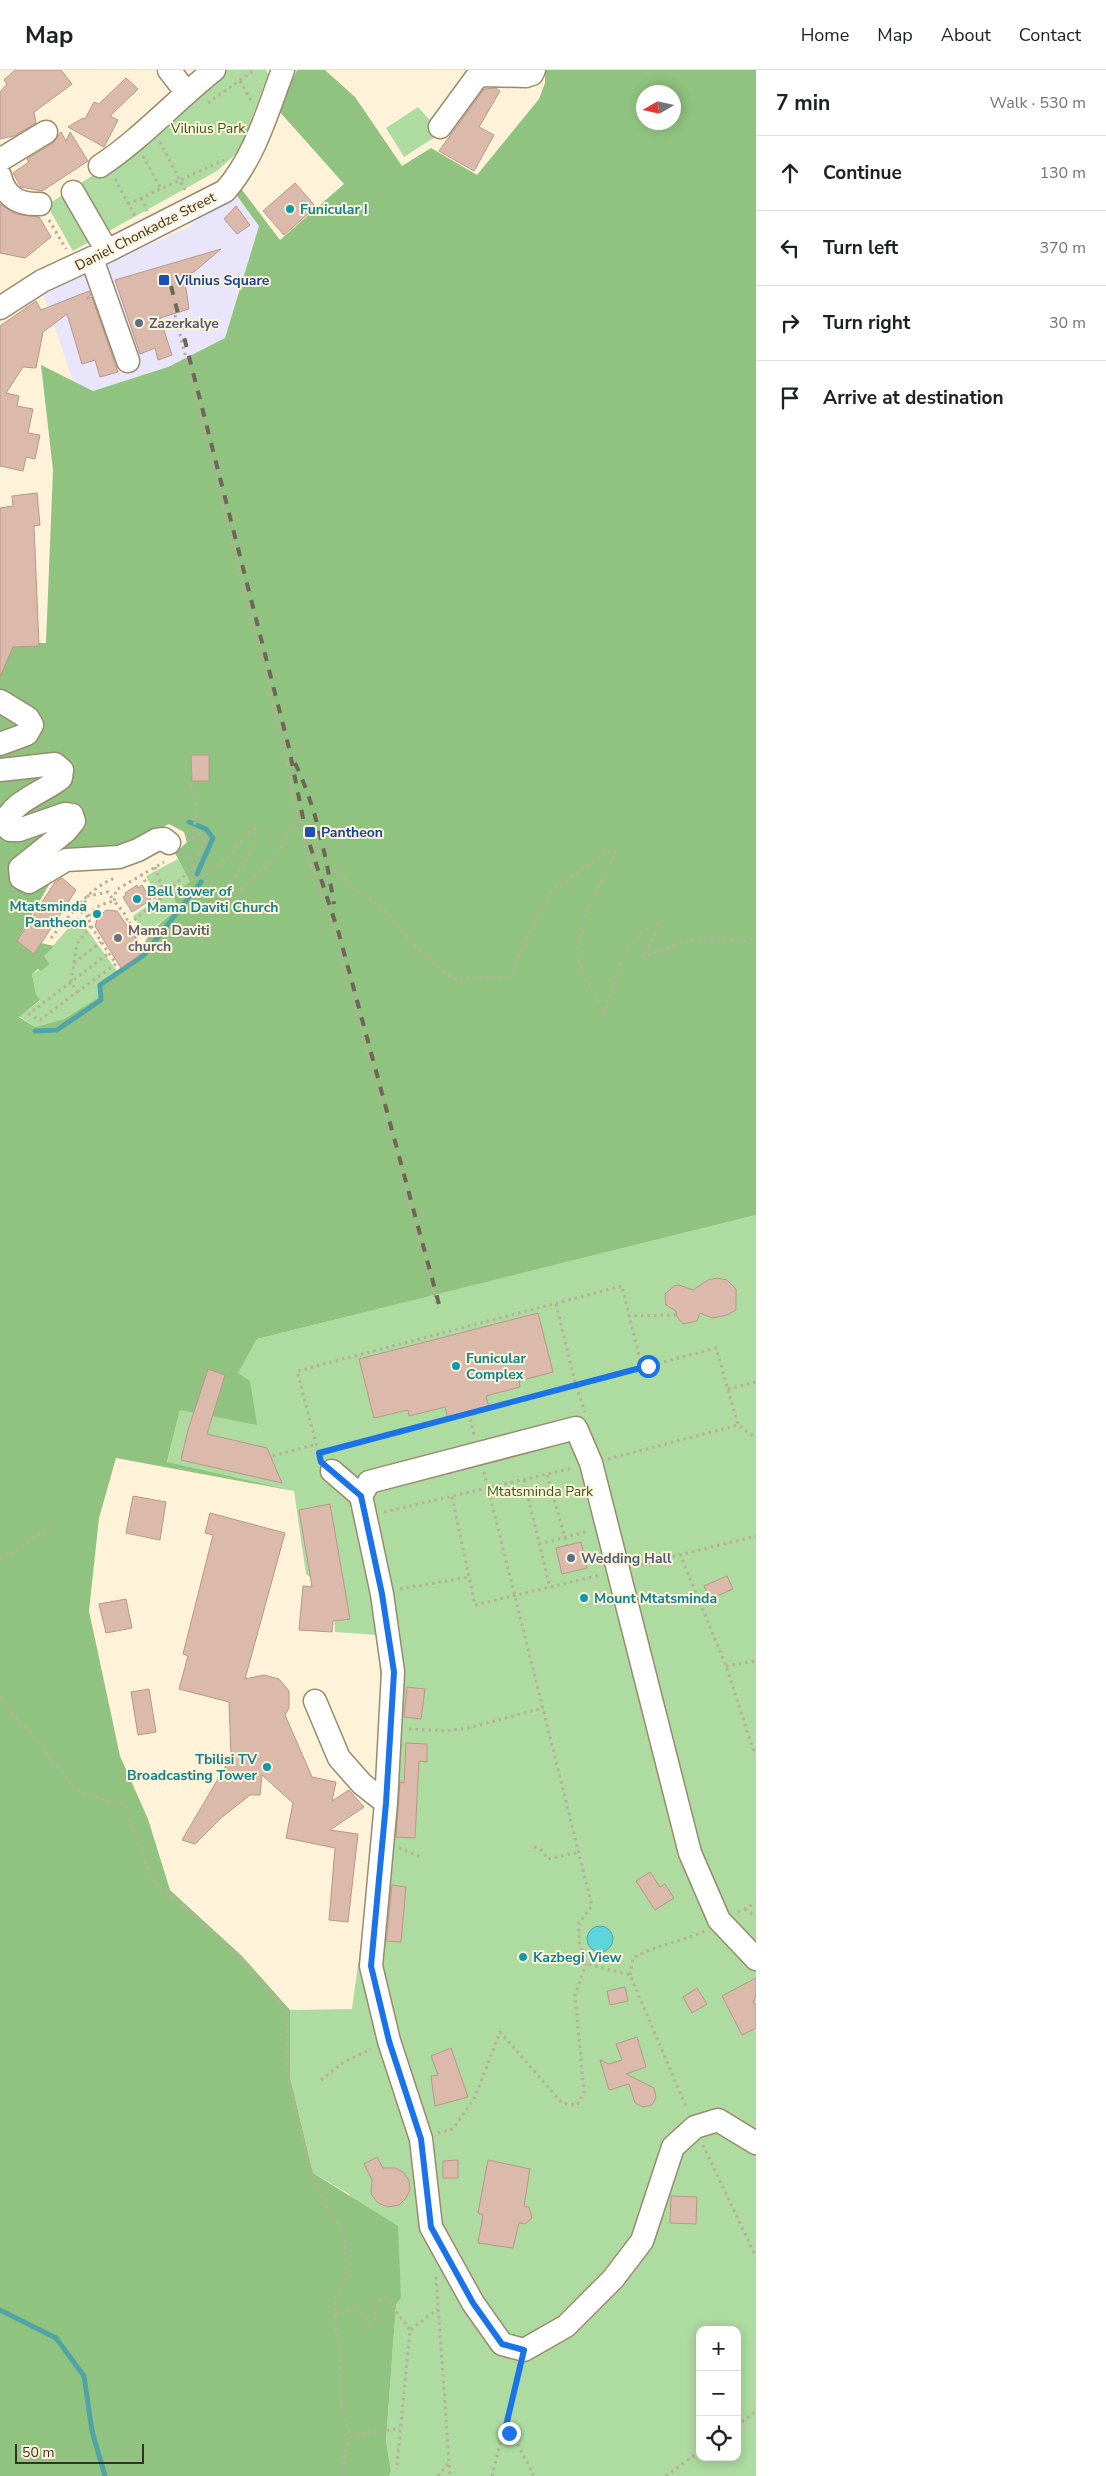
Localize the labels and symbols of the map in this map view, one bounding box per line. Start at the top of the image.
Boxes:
north arrow [636,85,681,130]
park label: Vilnius Park [170,119,246,138]
street label: Daniel Chonkadze Street [72,188,219,275]
place label: Funicular I [300,200,368,219]
marker: Funicular I [284,203,296,215]
place label: Vilnius Square [174,271,270,290]
marker: Vilnius Square [157,273,171,287]
place label: Zazerkalye [149,314,219,333]
marker: Zazerkalye [133,317,145,329]
place label: Pantheon [321,823,383,842]
marker: Pantheon [303,825,317,839]
place label: Bell tower of Mama Daviti Church [147,882,278,917]
marker: Bell tower of Mama Daviti Church [131,893,143,905]
place label: Mtatsminda Pantheon [10,897,87,932]
marker: Mtatsminda Pantheon [91,908,103,920]
place label: Mama Daviti church [128,921,210,956]
marker: Mama Daviti church [112,932,124,944]
place label: Funicular Complex [466,1349,526,1384]
route start [637,1355,660,1378]
marker: Funicular Complex [450,1360,462,1372]
park label: Mtatsminda Park [487,1482,594,1501]
place label: Wedding Hall [581,1549,672,1568]
marker: Wedding Hall [565,1552,577,1564]
place label: Mount Mtatsminda [594,1589,717,1608]
marker: Mount Mtatsminda [578,1592,590,1604]
place label: Tbilisi TV Broadcasting Tower [127,1750,258,1785]
marker: Tbilisi TV Broadcasting Tower [261,1761,273,1773]
place label: Kazbegi View [533,1948,621,1967]
marker: Kazbegi View [517,1951,529,1963]
route end [498,2422,521,2445]
scale bar [15,2441,144,2464]

